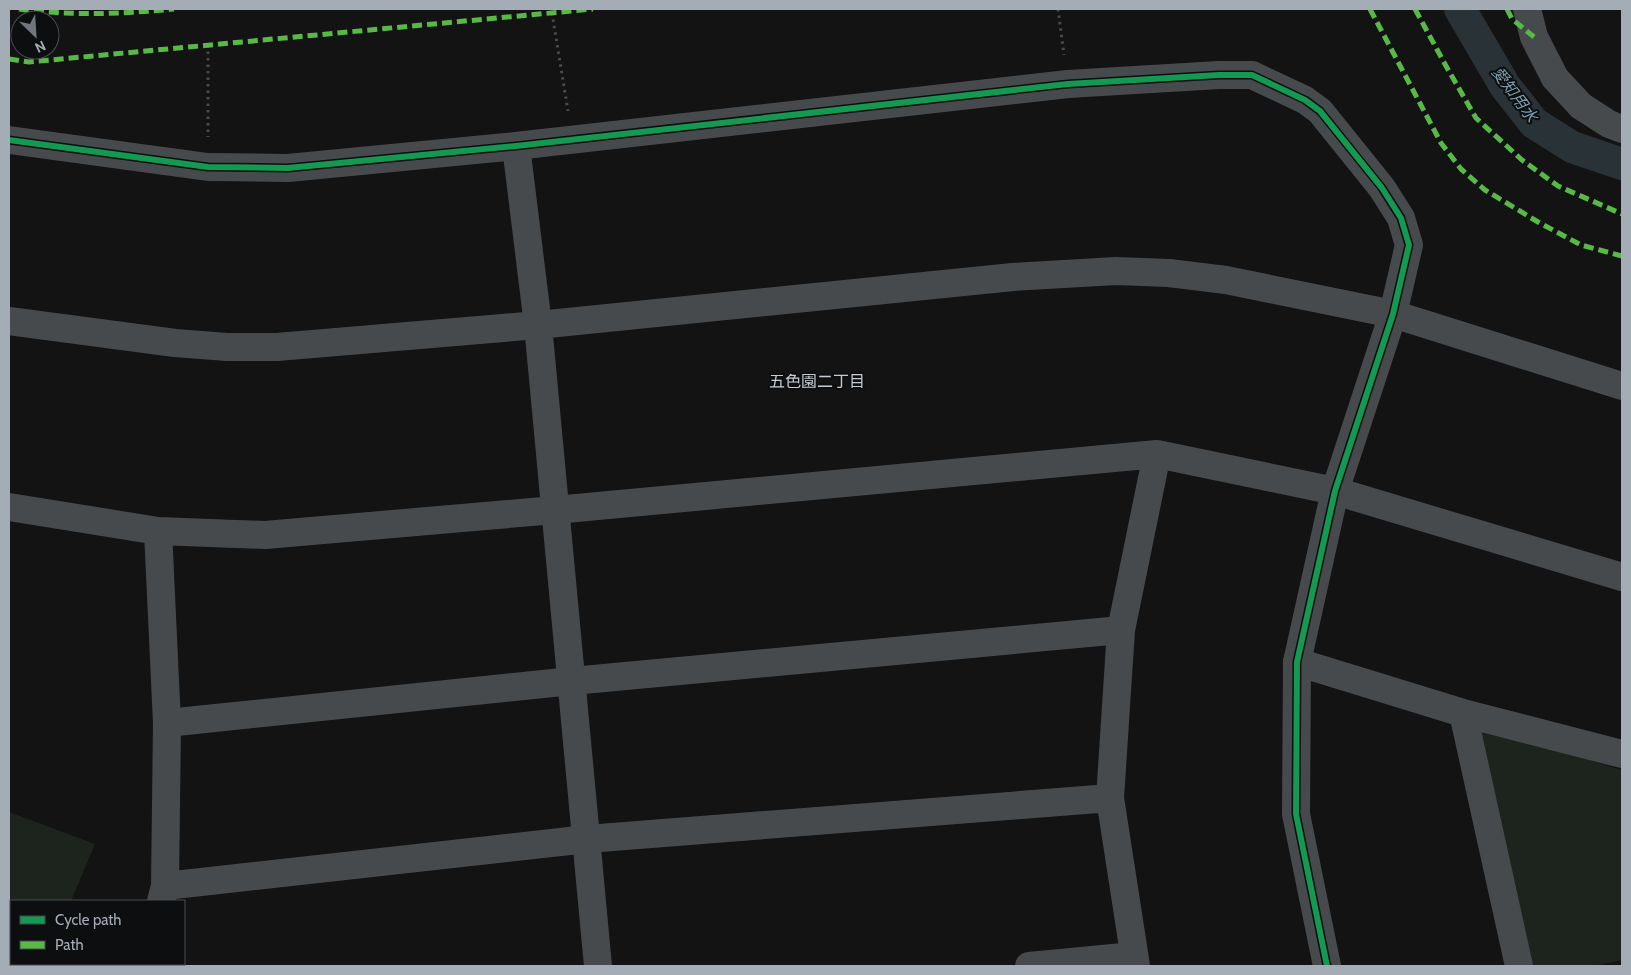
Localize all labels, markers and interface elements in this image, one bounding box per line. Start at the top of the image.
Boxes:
north arrow [10,10,60,60]
text: N [32,37,49,57]
water label: 愛知用水 [1488,63,1543,127]
district label: 五色園二丁目 [769,372,865,391]
legend [10,900,185,965]
text: Cycle path [55,911,121,929]
text: Path [55,936,84,954]

